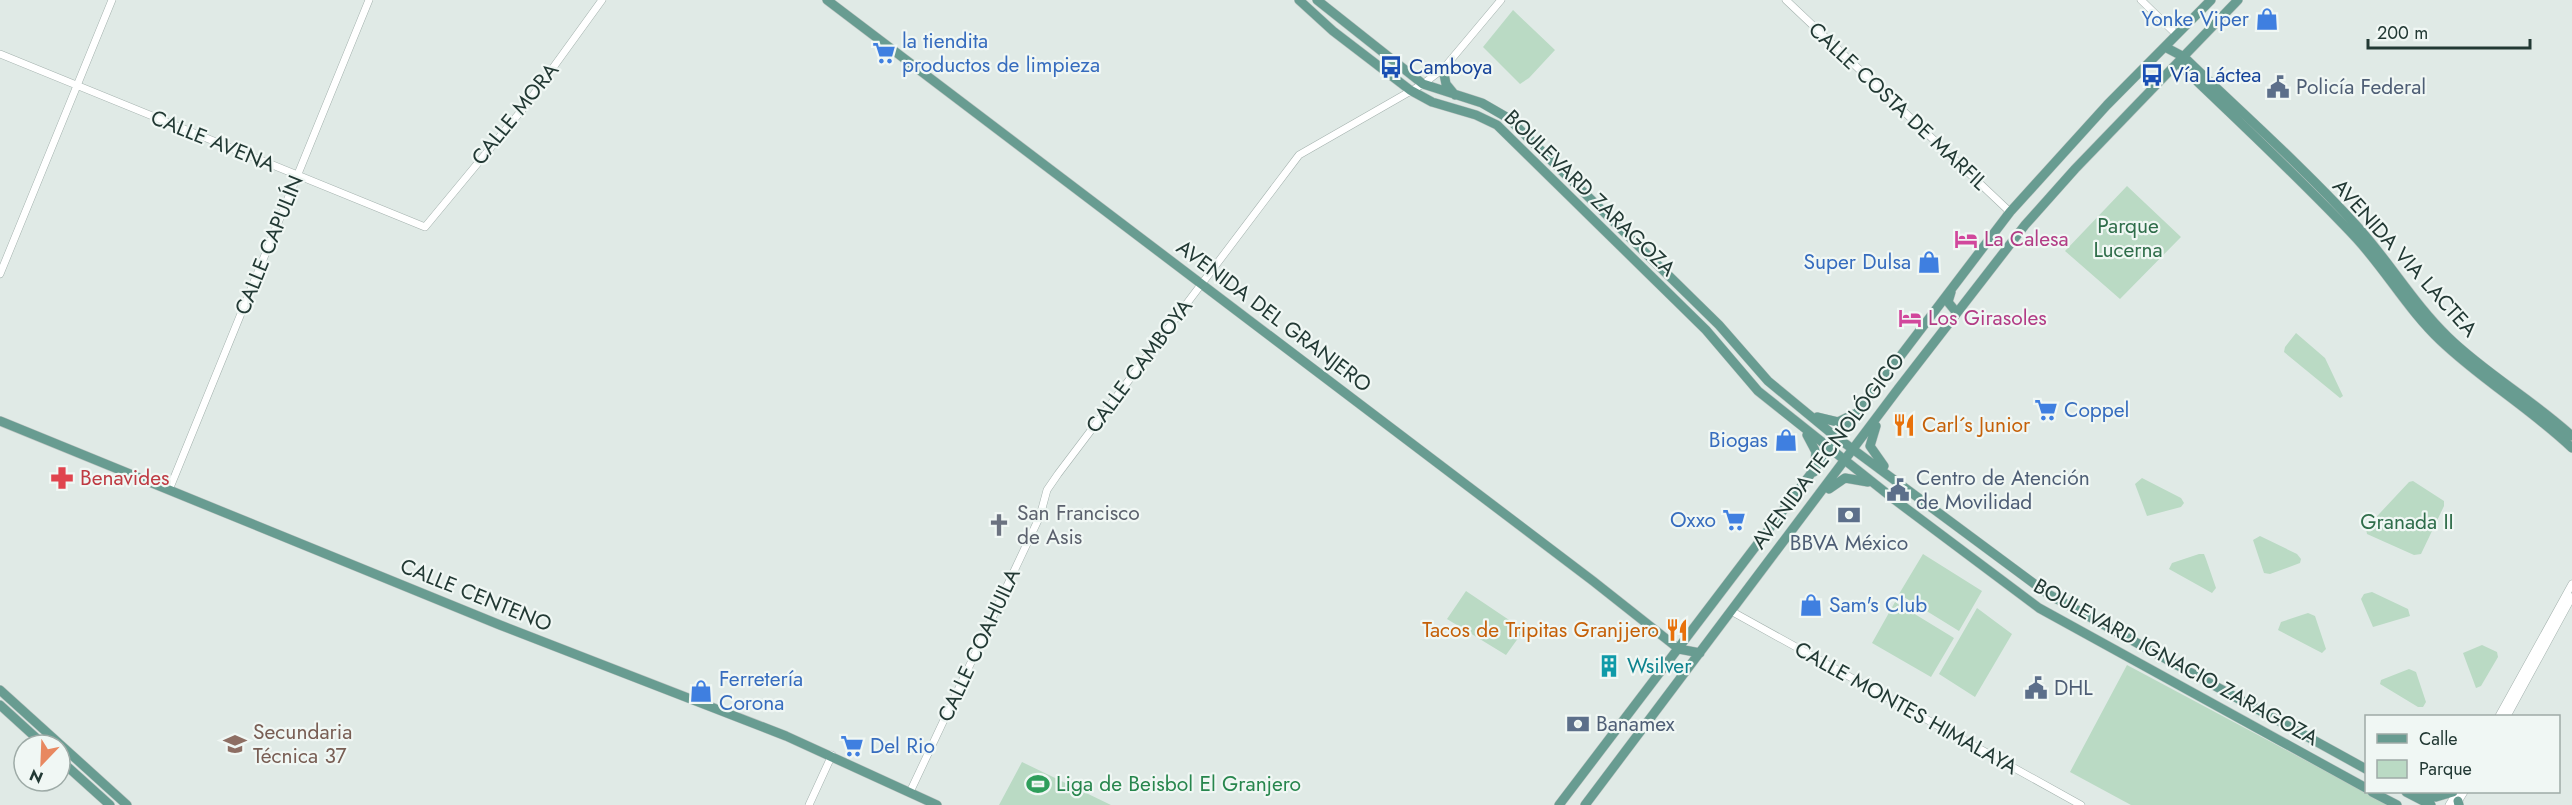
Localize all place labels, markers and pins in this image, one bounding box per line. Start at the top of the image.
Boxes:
place label: Yonke Viper [2141,4,2250,34]
shop icon: Yonke Viper [2254,6,2280,32]
place label: la tiendita productos de limpieza [902,26,1100,80]
supermarket icon: la tiendita productos de limpieza [871,40,897,66]
place label: Camboya [1409,52,1492,82]
bus stop icon: Camboya [1378,54,1404,80]
place label: Vía Láctea [2170,60,2261,90]
bus stop icon: Vía Láctea [2139,62,2165,88]
place label: Policía Federal [2296,72,2426,102]
public building icon: Policía Federal [2265,74,2291,100]
place label: La Calesa [1984,224,2069,254]
hotel icon: La Calesa [1953,226,1979,252]
place label: Super Dulsa [1803,247,1911,277]
shop icon: Super Dulsa [1916,249,1942,275]
place label: Los Girasoles [1928,303,2047,333]
hotel icon: Los Girasoles [1897,305,1923,331]
place label: Coppel [2064,395,2129,425]
supermarket icon: Coppel [2033,397,2059,423]
place label: Carl´s Junior [1922,410,2031,440]
restaurant icon: Carl´s Junior [1891,412,1917,438]
place label: Biogas [1709,425,1768,455]
shop icon: Biogas [1773,427,1799,453]
place label: Benavides [80,463,170,493]
place label: Centro de Atención de Movilidad [1916,463,2090,517]
pharmacy icon: Benavides [49,465,75,491]
public building icon: Centro de Atención de Movilidad [1885,477,1911,503]
place label: San Francisco de Asis [1017,498,1140,552]
bank icon: BBVA México [1836,502,1862,528]
place label: Oxxo [1670,505,1716,535]
supermarket icon: Oxxo [1721,507,1747,533]
church icon: San Francisco de Asis [986,512,1012,538]
place label: BBVA México [1790,528,1908,558]
place label: Sam's Club [1829,590,1927,620]
shop icon: Sam's Club [1798,592,1824,618]
place label: Tacos de Tripitas Granjjero [1422,615,1659,645]
restaurant icon: Tacos de Tripitas Granjjero [1664,617,1690,643]
place label: Wsilver [1627,651,1692,681]
building icon: Wsilver [1596,653,1622,679]
place label: Ferretería Corona [719,664,803,718]
place label: DHL [2054,673,2093,703]
public building icon: DHL [2023,675,2049,701]
shop icon: Ferretería Corona [688,678,714,704]
place label: Banamex [1596,709,1675,739]
bank icon: Banamex [1565,711,1591,737]
place label: Secundaria Técnica 37 [253,717,352,771]
school or university icon: Secundaria Técnica 37 [222,731,248,757]
place label: Del Rio [870,731,935,761]
supermarket icon: Del Rio [839,733,865,759]
place label: Liga de Beisbol El Granjero [1056,769,1301,799]
sports icon: Liga de Beisbol El Granjero [1025,771,1051,797]

